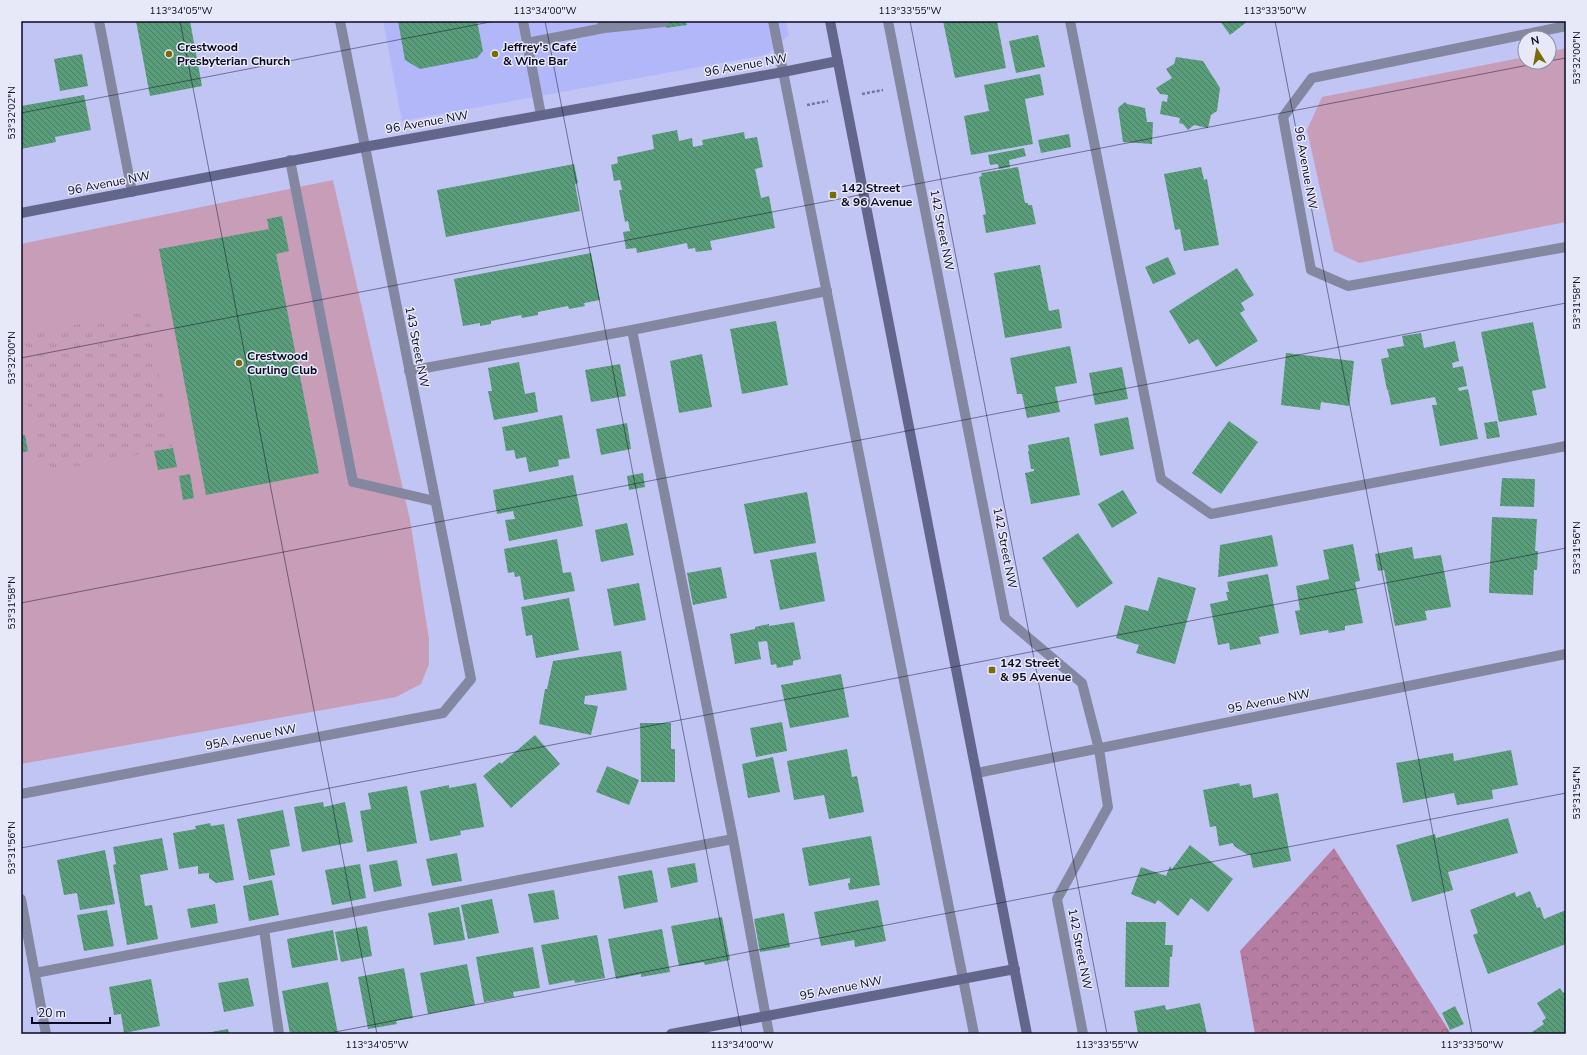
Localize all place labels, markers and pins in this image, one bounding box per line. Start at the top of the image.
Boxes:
place label: Crestwood Presbyterian Church [177,39,290,69]
place label: Jeffrey's Café & Wine Bar [502,39,577,69]
marker: Crestwood Presbyterian Church [164,49,174,59]
marker: Jeffrey's Café & Wine Bar [490,49,500,59]
place label: 142 Street & 96 Avenue [841,180,913,210]
marker: 142 Street & 96 Avenue [828,190,838,200]
place label: Crestwood Curling Club [247,348,317,378]
marker: Crestwood Curling Club [234,358,244,368]
place label: 142 Street & 95 Avenue [1000,655,1072,685]
marker: 142 Street & 95 Avenue [987,665,997,675]

